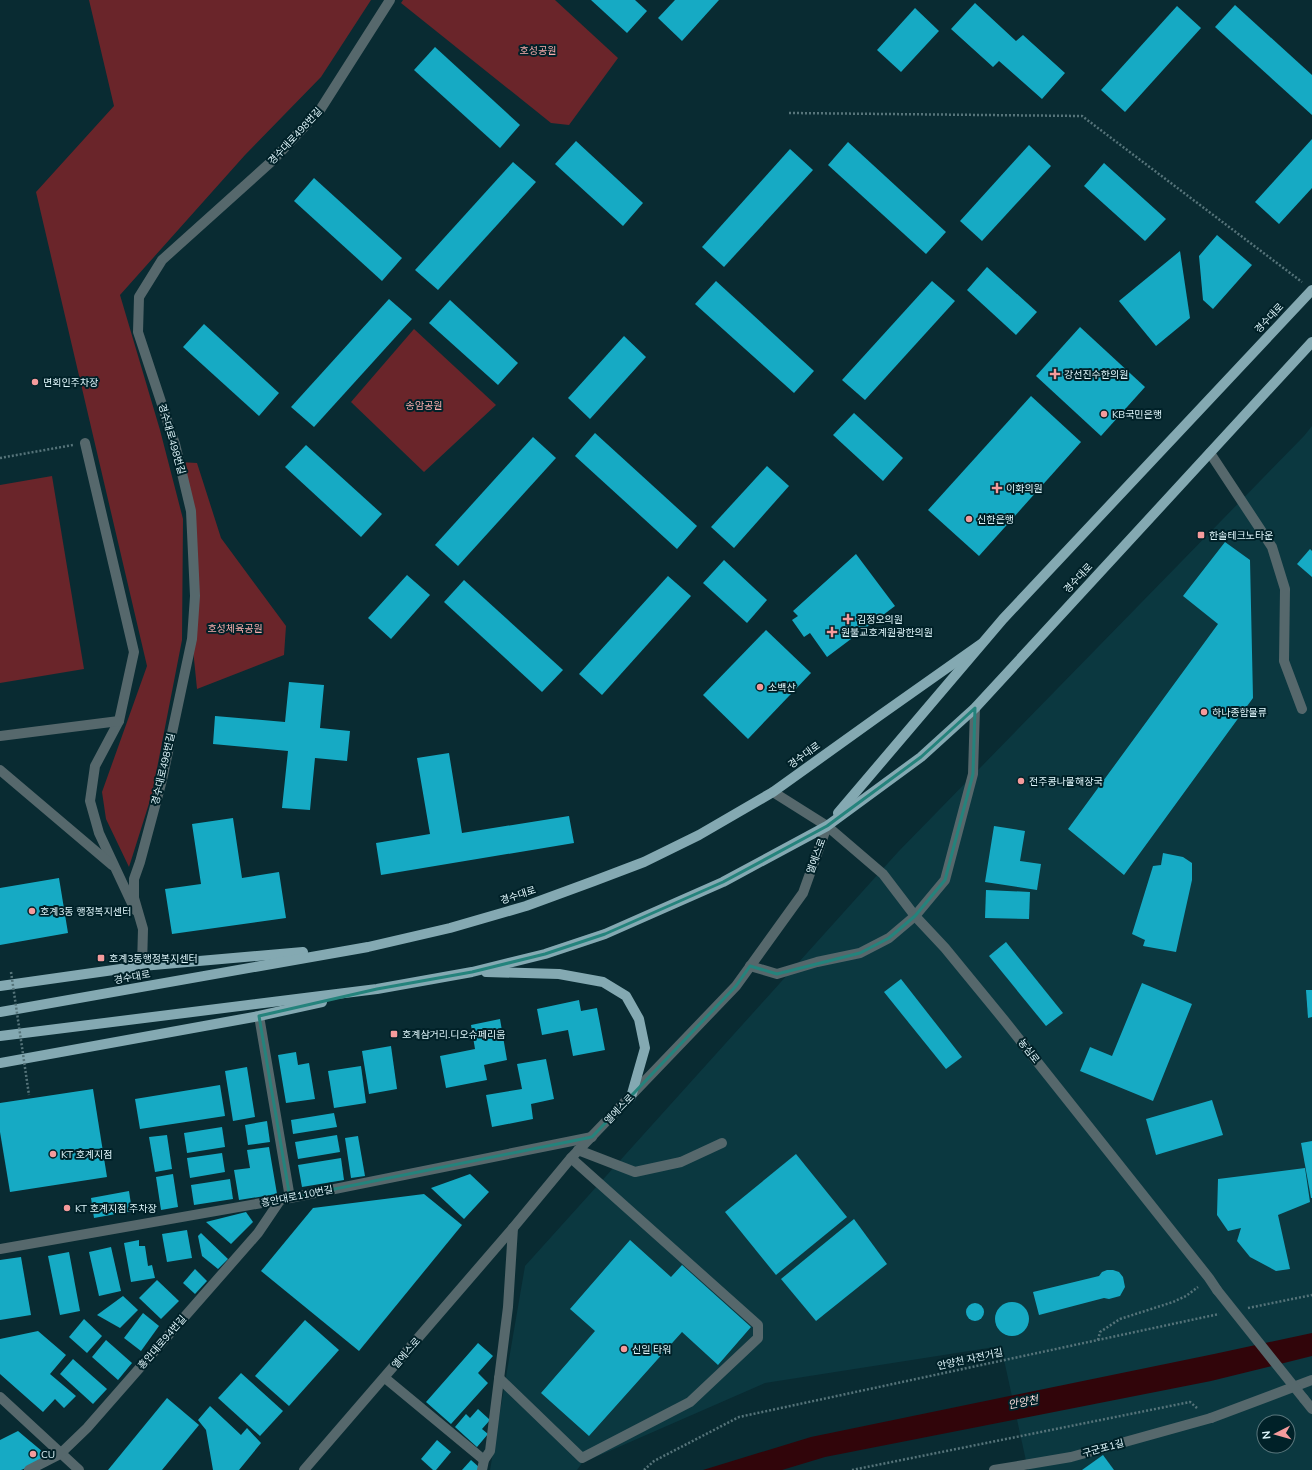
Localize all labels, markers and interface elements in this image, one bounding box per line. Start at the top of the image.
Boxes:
park label: 호성공원 [520,44,556,57]
street label: 경수대로498번길 [265,105,325,167]
street label: 경수대로 [1252,300,1286,336]
marker: 강선진수한의원 [1049,368,1061,380]
place label: 강선진수한의원 [1064,368,1128,381]
place label: 면회인주차장 [43,376,98,389]
marker: 면회인주차장 [30,377,40,387]
park label: 송암공원 [406,399,442,412]
street label: 경수대로498번길 [156,402,188,476]
place label: KB국민은행 [1112,408,1162,421]
marker: KB국민은행 [1099,409,1109,419]
marker: 이화의원 [991,482,1003,494]
place label: 이화의원 [1006,482,1043,495]
place label: 신한은행 [977,513,1014,526]
marker: 신한은행 [964,514,974,524]
place label: 한솔테크노타운 [1209,529,1273,542]
marker: 한솔테크노타운 [1196,530,1206,540]
street label: 경수대로 [1061,560,1095,596]
marker: 김정오의원 [842,613,854,625]
place label: 김정오의원 [857,613,903,626]
park label: 호성체육공원 [207,622,263,635]
marker: 원불교호계원광한의원 [826,626,838,638]
place label: 원불교호계원광한의원 [841,626,933,639]
place label: 소백산 [768,681,796,694]
marker: 소백산 [755,682,765,692]
place label: 하나종합물류 [1212,706,1267,719]
marker: 하나종합물류 [1199,707,1209,717]
street label: 경수대로498번길 [148,732,178,806]
street label: 경수대로 [785,739,823,771]
place label: 전주콩나물해장국 [1029,775,1103,788]
marker: 전주콩나물해장국 [1016,776,1026,786]
street label: 엘에스로 [804,836,828,876]
street label: 경수대로 [498,883,538,907]
place label: 호계3동 행정복지센터 [40,905,131,918]
marker: 호계3동 행정복지센터 [27,906,37,916]
place label: 호계3동행정복지센터 [109,952,198,965]
marker: 호계3동행정복지센터 [96,953,106,963]
street label: 경수대로 [113,967,151,987]
place label: 호계삼거리.디오슈페리움 [402,1028,505,1041]
marker: 호계삼거리.디오슈페리움 [389,1029,399,1039]
street label: 농심로 [1015,1036,1043,1066]
street label: 엘에스로 [602,1091,636,1127]
place label: KT 호계지점 [61,1148,112,1161]
marker: KT 호계지점 [48,1149,58,1159]
street label: 흥안대로110번길 [260,1183,334,1209]
place label: KT 호계지점 주차장 [75,1202,157,1215]
marker: KT 호계지점 주차장 [62,1203,72,1213]
street label: 흥안대로94번길 [135,1312,189,1372]
street label: 엘에스로 [389,1335,423,1371]
place label: 신일 타워 [632,1343,671,1356]
marker: 신일 타워 [619,1344,629,1354]
street label: 안양천 자전거길 [936,1346,1004,1372]
water label: 안양천 [1007,1392,1041,1412]
north arrow [1256,1414,1296,1454]
text: N [1259,1430,1273,1440]
street label: 구군포1길 [1081,1436,1125,1460]
place label: CU [41,1448,55,1461]
marker: CU [28,1449,38,1459]

